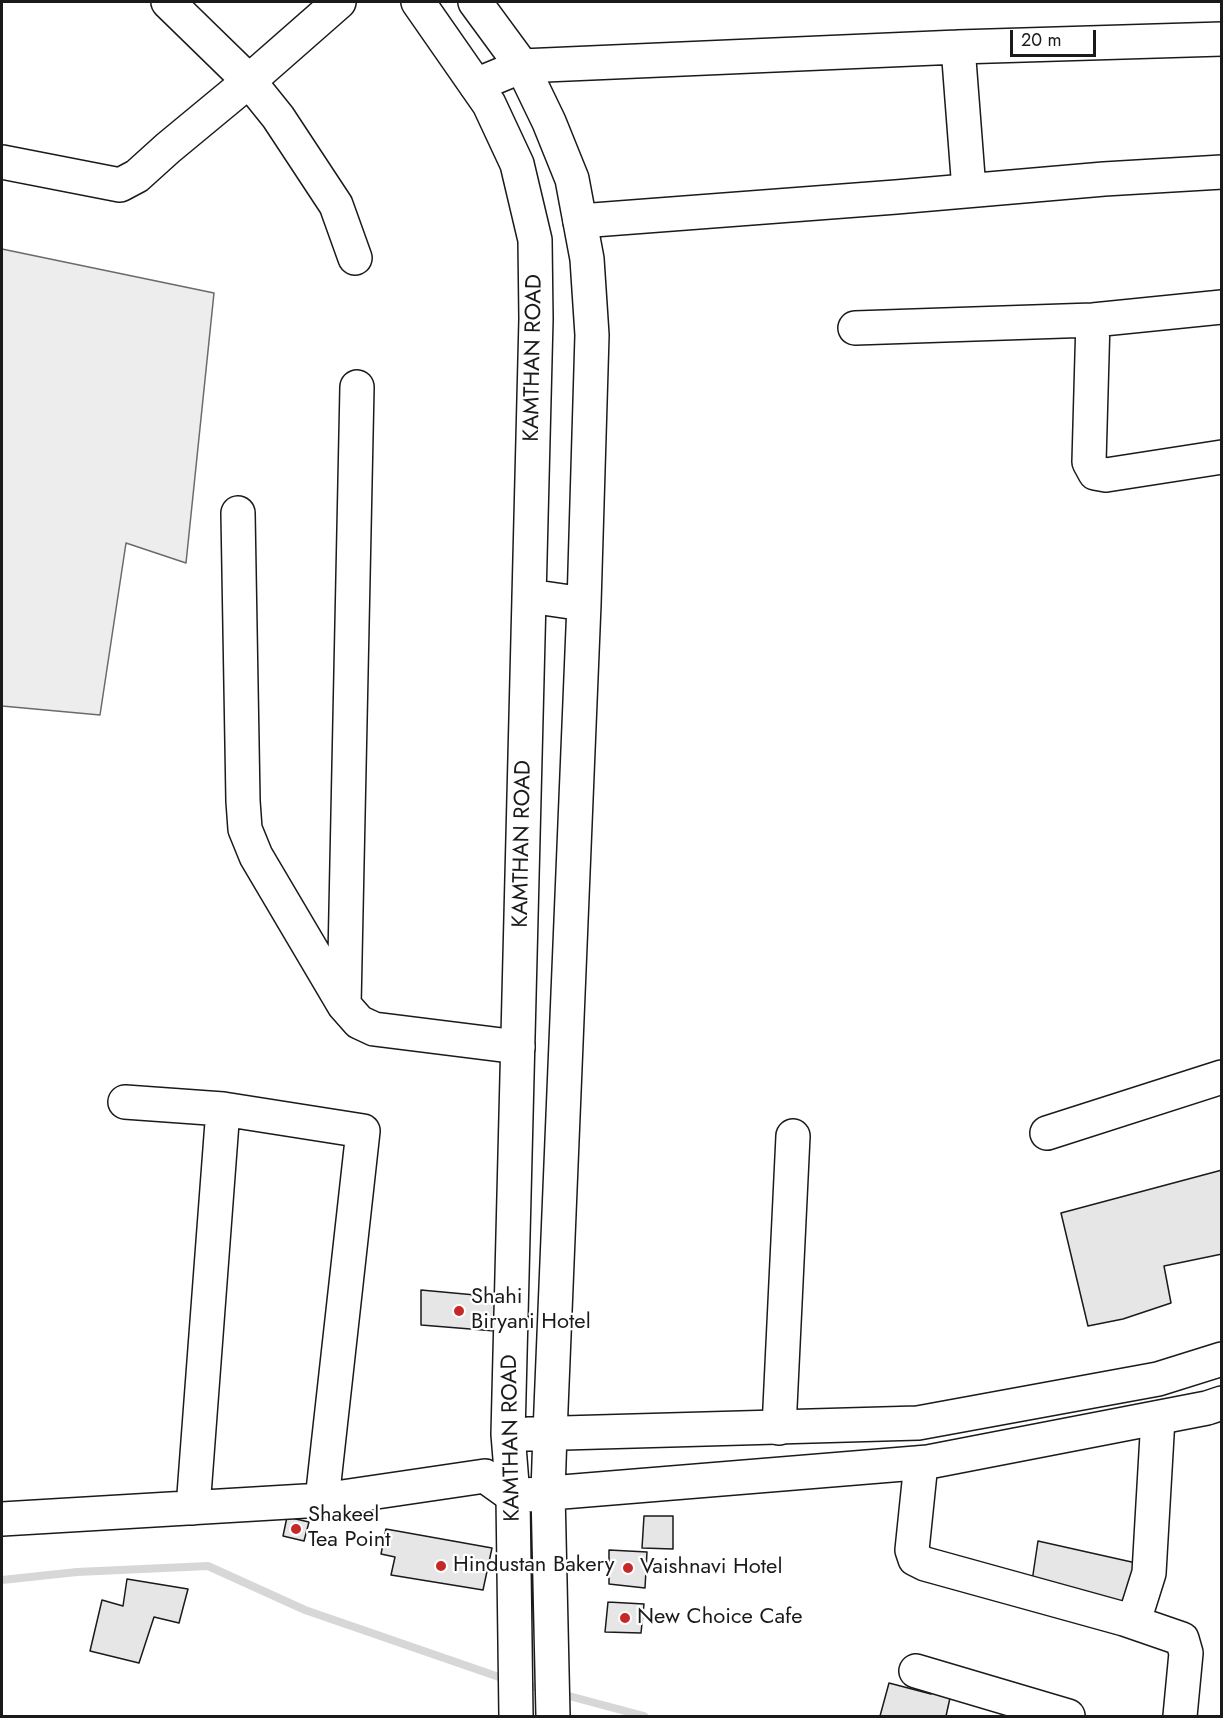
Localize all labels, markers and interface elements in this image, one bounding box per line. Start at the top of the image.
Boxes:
scale bar [1013,18,1098,56]
text: 20 m [1021,27,1061,53]
street label: KAMTHAN ROAD [519,274,549,442]
street label: KAMTHAN ROAD [508,760,538,928]
place label: Shahi Biryani Hotel [471,1285,591,1336]
marker: Shahi Biryani Hotel [452,1304,466,1318]
street label: KAMTHAN ROAD [497,1354,527,1522]
place label: Shakeel Tea Point [308,1503,390,1554]
marker: Shakeel Tea Point [289,1522,303,1536]
place label: Hindustan Bakery [453,1553,614,1579]
place label: Vaishnavi Hotel [640,1555,782,1581]
marker: Hindustan Bakery [434,1559,448,1573]
marker: Vaishnavi Hotel [621,1561,635,1575]
place label: New Choice Cafe [637,1605,803,1631]
marker: New Choice Cafe [618,1611,632,1625]

